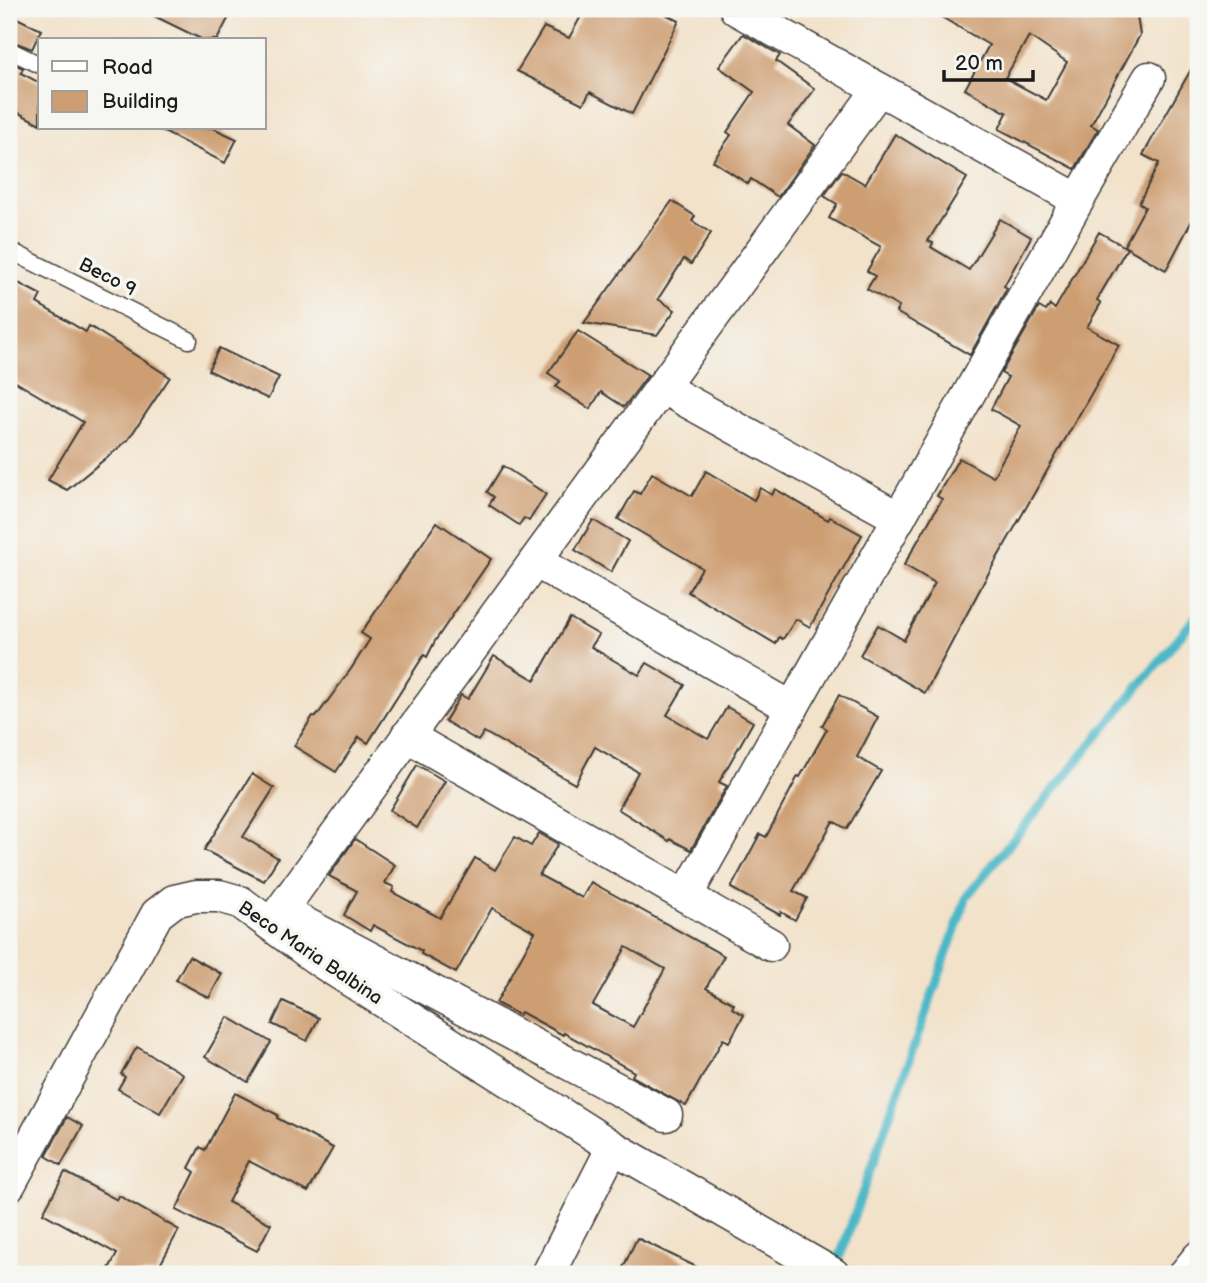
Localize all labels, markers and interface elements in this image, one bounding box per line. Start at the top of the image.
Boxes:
legend [38,38,266,130]
scale bar [944,38,1034,82]
text: 20 m [955,51,1003,76]
text: Road [102,55,153,80]
text: Building [102,89,178,114]
street label: Beco 9 [75,253,140,301]
street label: Beco Maria Balbina [234,896,387,1010]

